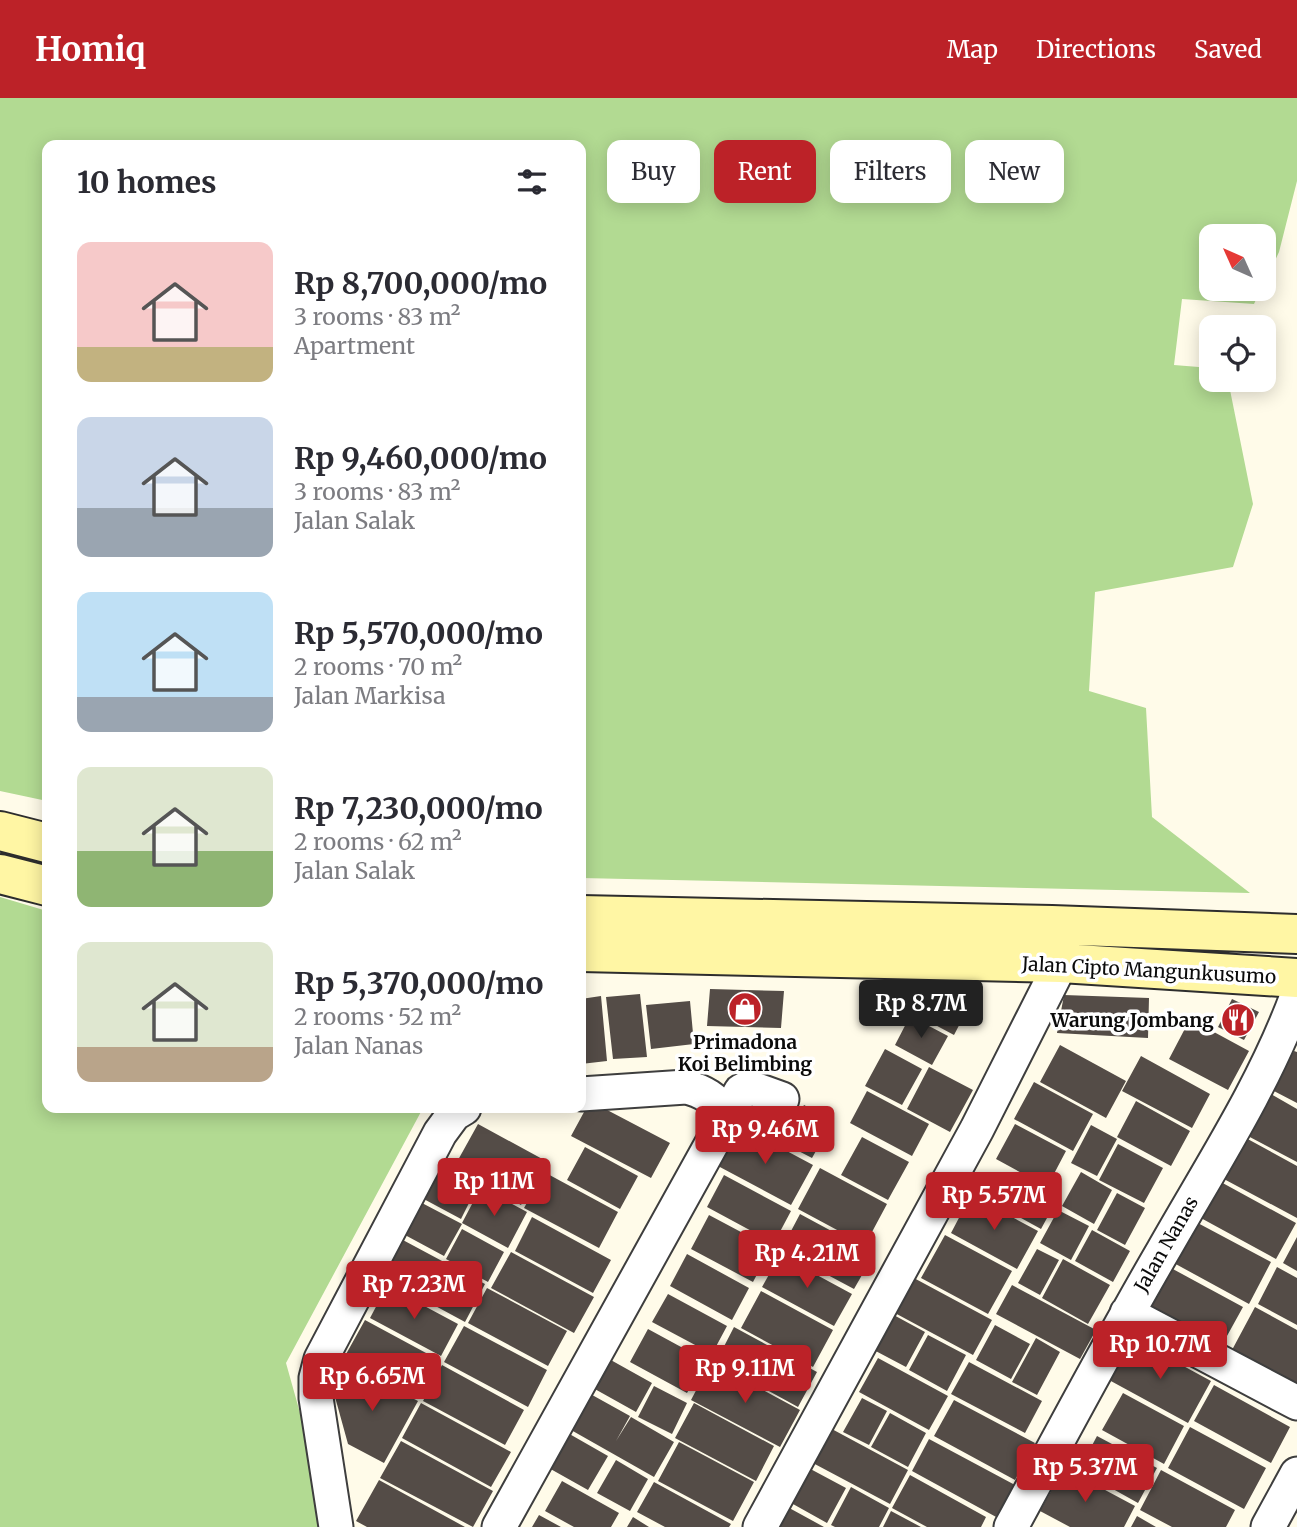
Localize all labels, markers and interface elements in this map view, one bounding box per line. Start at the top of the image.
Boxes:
text: Homiq [35,29,146,70]
text: Map [947,34,998,65]
text: Directions [1036,34,1156,65]
text: Saved [1194,34,1262,65]
chip: Buy [607,140,700,203]
chip: Rent [714,140,816,203]
chip: Filters [830,140,951,203]
chip: New [965,140,1064,203]
text: 10 homes [77,163,217,201]
icon: filters [513,163,551,201]
north arrow [1199,224,1276,301]
map controls [1199,224,1276,392]
text: Rp 8,700,000/mo [294,264,547,302]
icon: home [133,270,217,354]
text: 3 rooms · 83 m² [294,302,460,331]
button: locate [1199,315,1276,392]
text: Apartment [294,331,415,360]
text: Rp 9,460,000/mo [294,439,547,477]
icon: home [133,445,217,529]
text: 3 rooms · 83 m² [294,477,460,506]
text: Jalan Salak [294,506,415,535]
text: Rp 5,570,000/mo [294,614,543,652]
icon: home [133,620,217,704]
text: 2 rooms · 70 m² [294,652,462,681]
text: Jalan Markisa [294,681,446,710]
text: Rp 7,230,000/mo [294,789,543,827]
icon: home [133,795,217,879]
text: 2 rooms · 62 m² [294,827,462,856]
text: Jalan Salak [294,856,415,885]
street label: Jalan Cipto Mangunkusumo [1020,951,1277,989]
text: Rp 5,370,000/mo [294,964,543,1002]
icon: home [133,970,217,1054]
pin: Rp 8.7M [856,981,986,1040]
text: Rp 8.7M [875,988,967,1017]
shop icon: Primadona Koi Belimbing [726,990,764,1028]
restaurant icon: Warung Jombang [1219,1001,1257,1039]
text: 2 rooms · 52 m² [294,1002,461,1031]
place label: Warung Jombang [1050,1008,1214,1032]
place label: Primadona Koi Belimbing [678,1030,812,1076]
text: Jalan Nanas [294,1031,423,1060]
pin: Rp 9.46M [693,1107,837,1166]
text: Rp 9.46M [711,1114,819,1143]
pin: Rp 11M [437,1158,551,1218]
text: Rp 11M [454,1166,534,1195]
pin: Rp 5.57M [922,1172,1066,1232]
text: Rp 5.57M [942,1180,1046,1209]
street label: Jalan Nanas [1128,1192,1203,1297]
pin: Rp 4.21M [735,1230,879,1290]
text: Rp 4.21M [754,1238,860,1267]
pin: Rp 7.23M [342,1262,486,1321]
text: Rp 7.23M [362,1269,466,1298]
pin: Rp 10.7M [1088,1322,1232,1381]
text: Rp 10.7M [1109,1329,1211,1358]
pin: Rp 9.11M [673,1346,817,1405]
text: Rp 9.11M [695,1353,795,1382]
pin: Rp 6.65M [300,1354,444,1413]
text: Rp 6.65M [319,1361,425,1390]
pin: Rp 5.37M [1013,1444,1157,1504]
text: Rp 5.37M [1033,1452,1137,1481]

